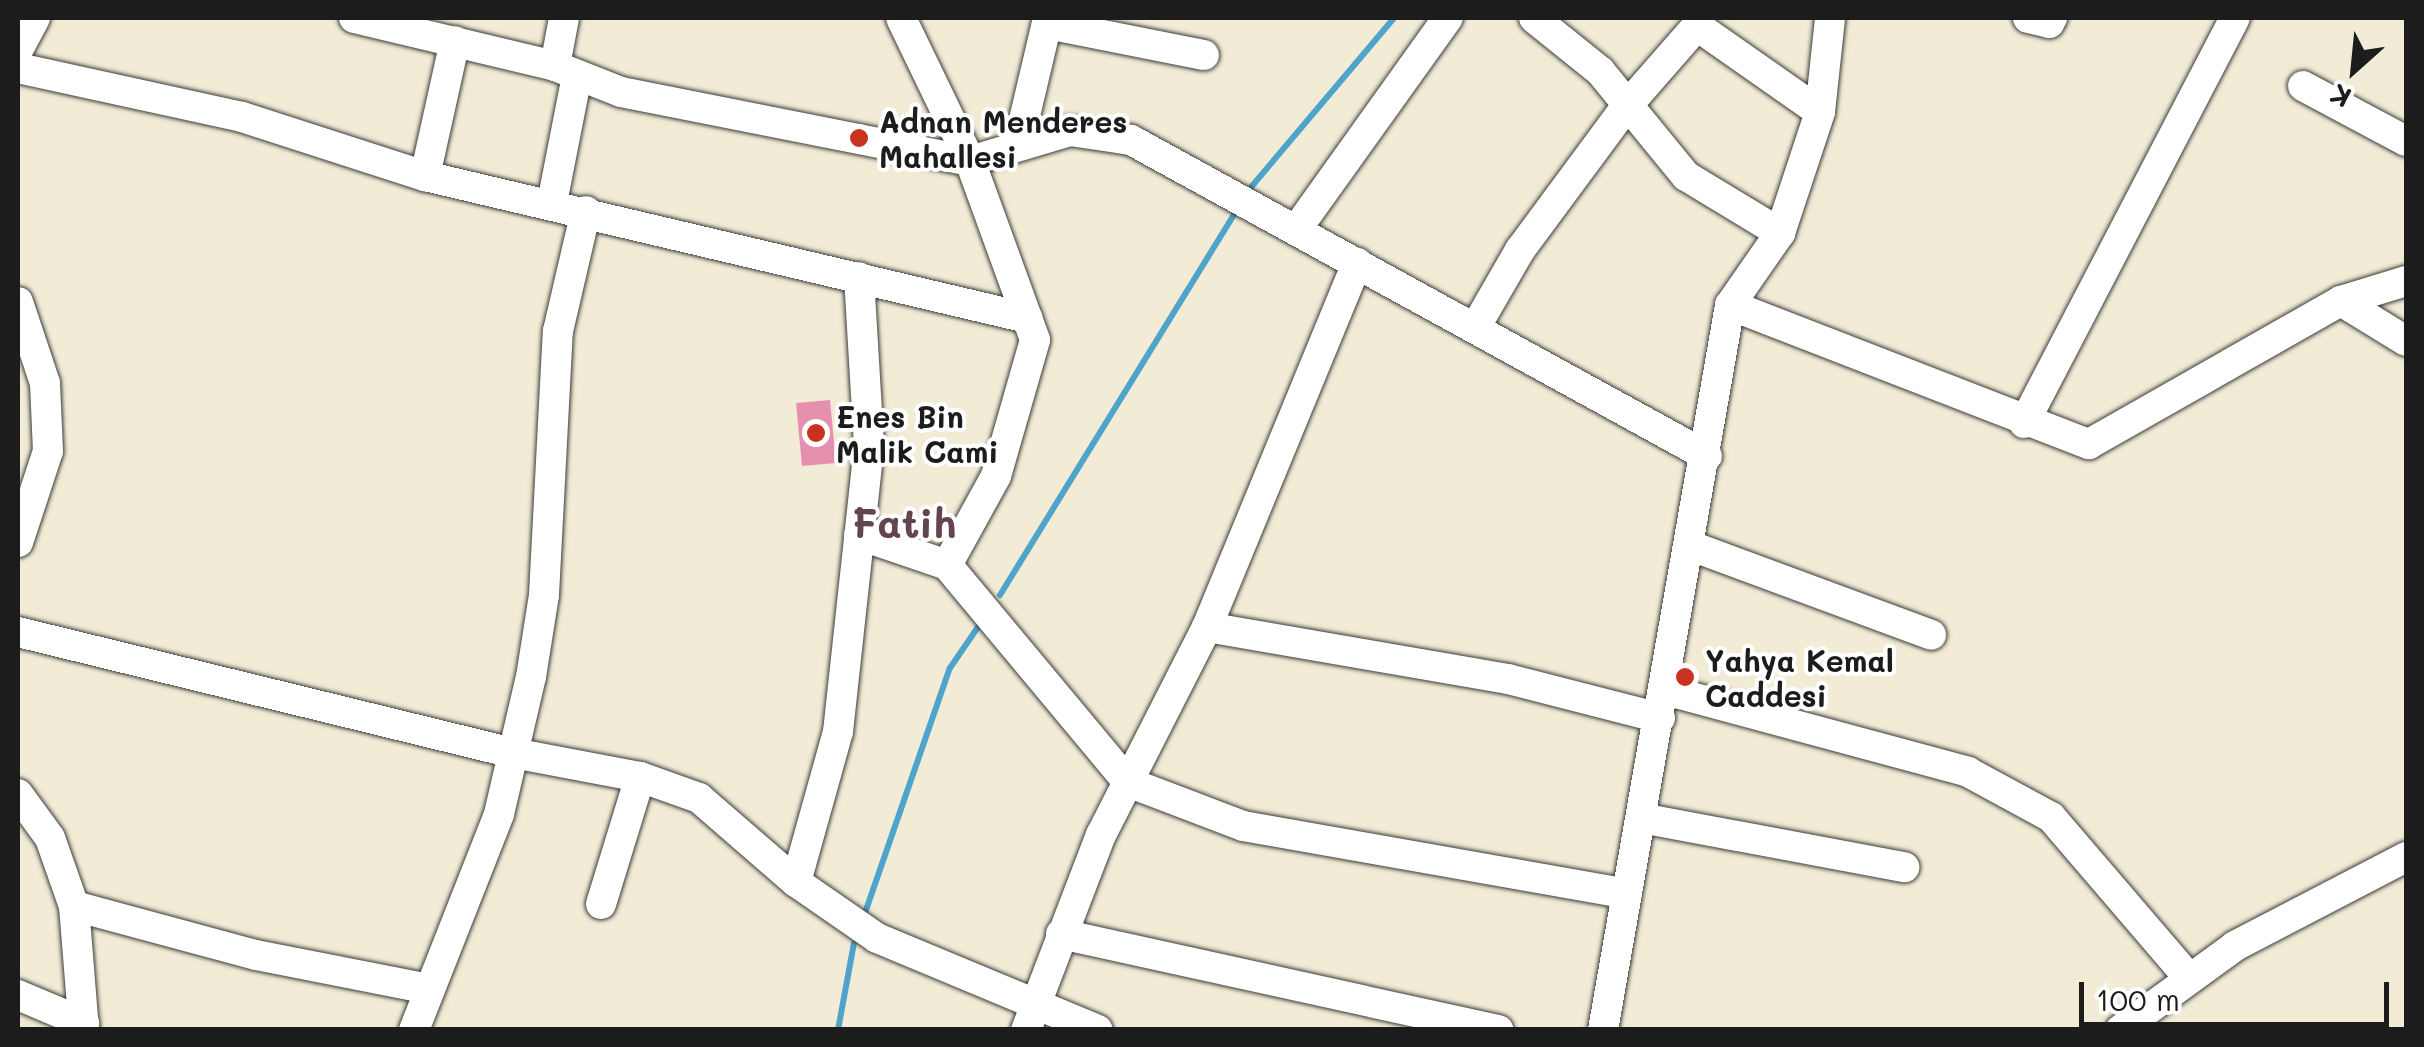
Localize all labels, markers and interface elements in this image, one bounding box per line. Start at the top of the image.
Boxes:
north arrow [2304,20,2404,120]
text: K [2324,77,2357,117]
place label: Adnan Menderes Mahallesi [879,103,1127,174]
marker: Adnan Menderes Mahallesi [848,127,870,149]
place label: Enes Bin Malik Cami [836,398,999,468]
marker: Enes Bin Malik Cami [805,422,827,444]
district label: Fatih [852,498,956,546]
place label: Yahya Kemal Caddesi [1705,642,1894,712]
marker: Yahya Kemal Caddesi [1674,666,1696,688]
scale bar [2084,962,2394,1024]
text: 100 m [2096,979,2180,1019]

